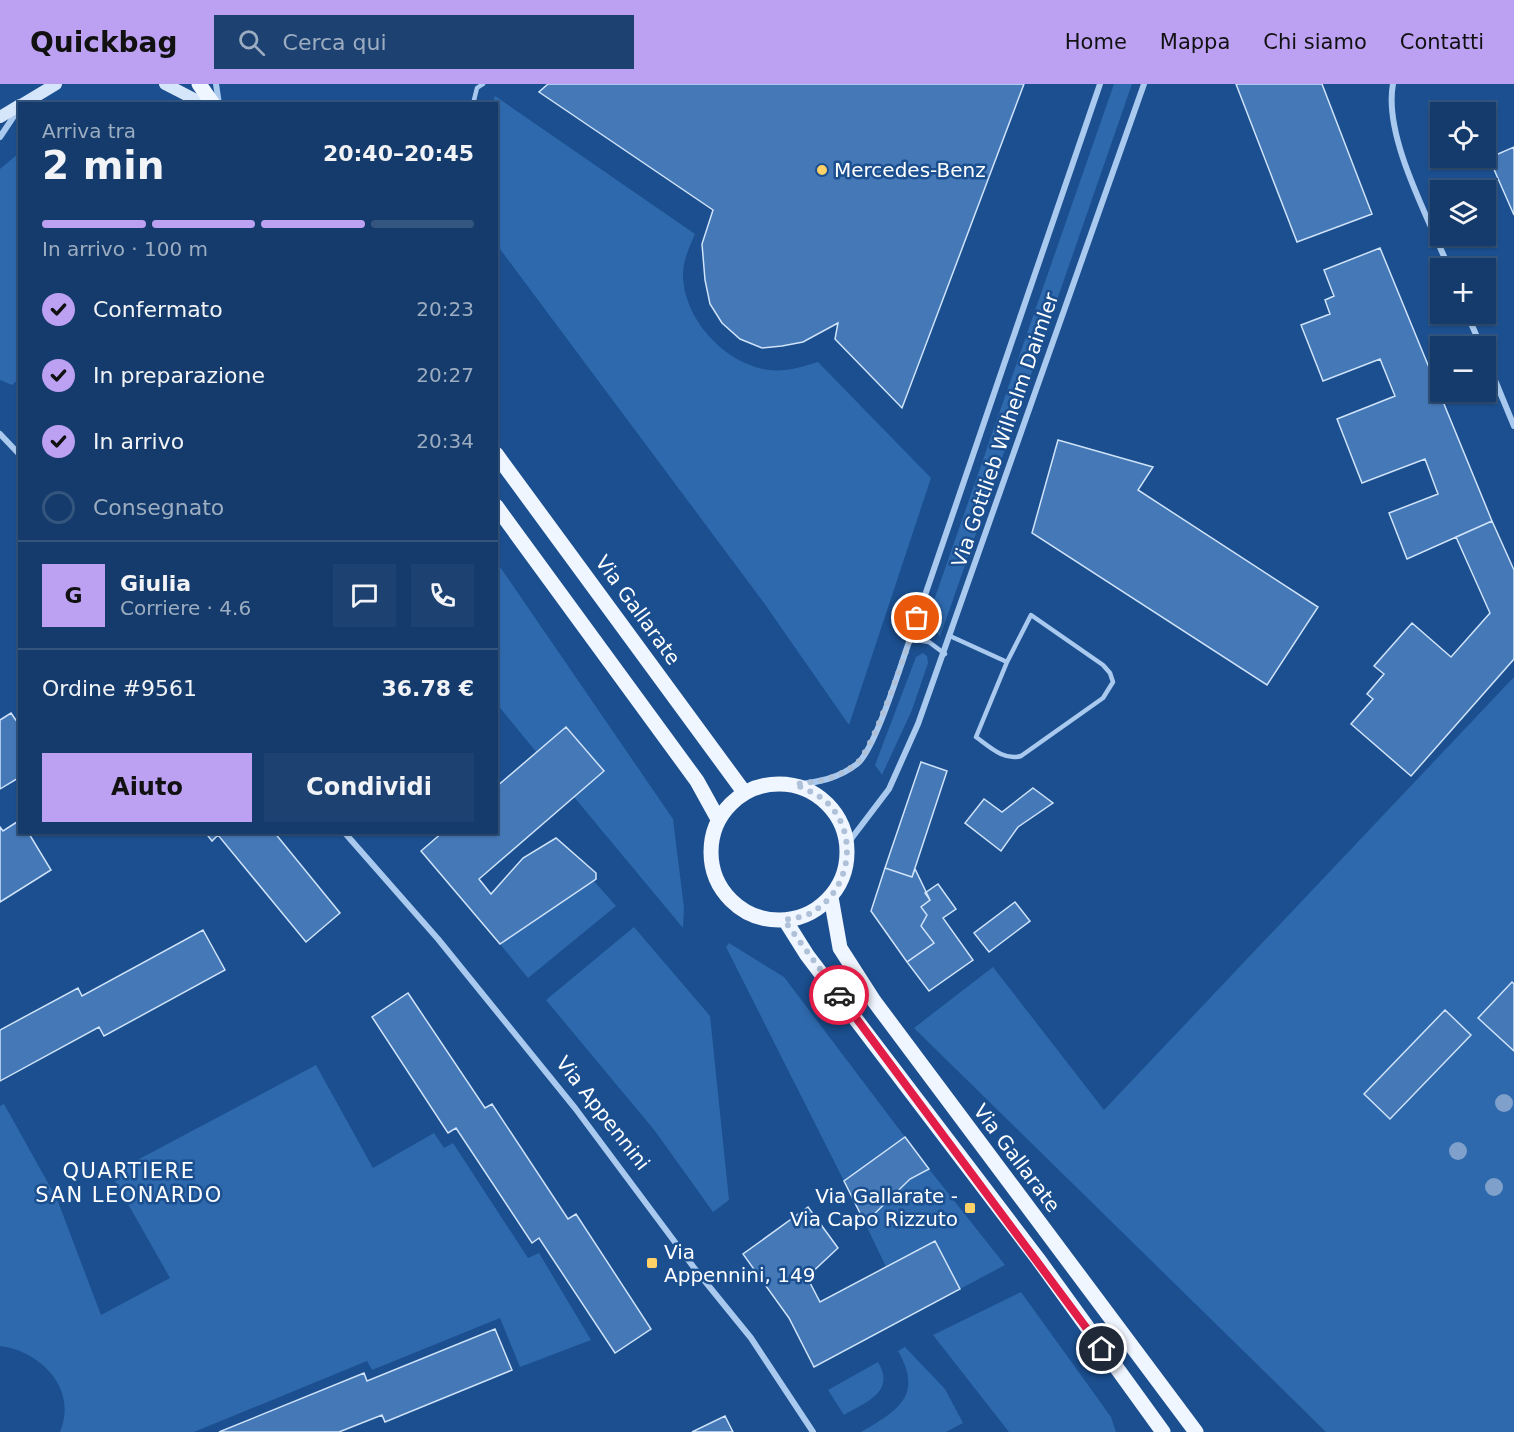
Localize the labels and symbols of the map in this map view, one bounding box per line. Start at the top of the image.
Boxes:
place label: Mercedes-Benz [834,158,986,182]
marker: Mercedes-Benz [815,163,829,177]
street label: Via Gottlieb Wilhelm Daimler [947,289,1064,570]
street label: Via Gallarate [590,551,686,669]
pin [891,592,942,643]
courier [809,965,869,1025]
street label: Via Appennini [551,1051,655,1175]
street label: Via Gallarate [969,1099,1065,1217]
district label: QUARTIERE SAN LEONARDO [35,1159,223,1207]
place label: Via Gallarate - Via Capo Rizzuto [790,1184,958,1231]
marker: Via Gallarate - Via Capo Rizzuto [963,1201,977,1215]
place label: Via Appennini, 149 [664,1240,815,1287]
marker: Via Appennini, 149 [645,1256,659,1270]
pin [1076,1323,1127,1374]

